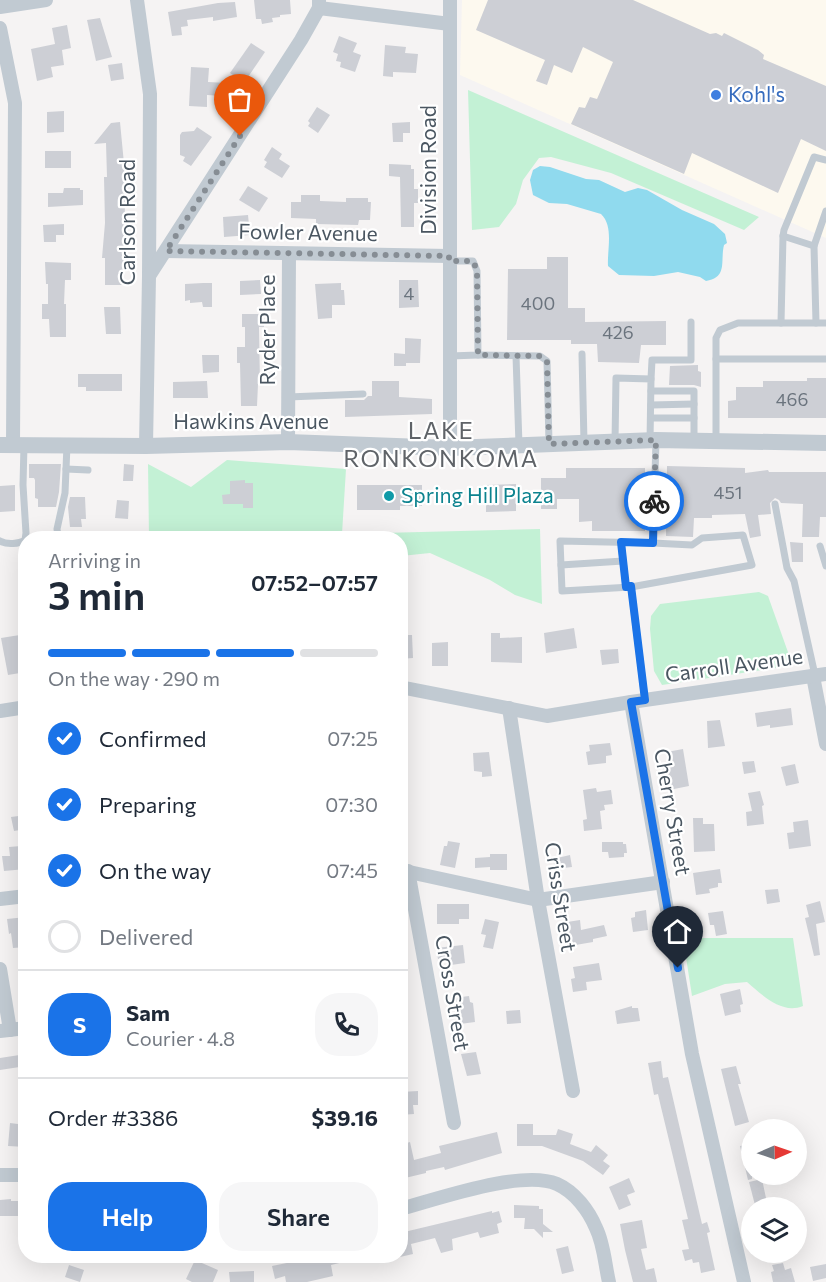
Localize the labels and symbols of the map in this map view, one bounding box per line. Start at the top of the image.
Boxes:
pin [214,74,265,136]
place label: Kohl's [728,81,785,106]
marker: Kohl's [709,88,723,102]
street label: Division Road [415,105,440,235]
street label: Carlson Road [114,159,139,285]
street label: Fowler Avenue [238,218,378,245]
street label: Ryder Place [254,274,279,386]
house number: 4 [404,282,415,304]
house number: 400 [521,292,555,314]
house number: 426 [602,321,634,343]
house number: 466 [776,388,808,410]
street label: Hawkins Avenue [173,408,329,433]
district label: LAKE RONKONKOMA [343,415,539,472]
courier [624,471,684,531]
house number: 451 [714,481,742,503]
place label: Spring Hill Plaza [401,482,554,507]
marker: Spring Hill Plaza [382,489,396,503]
street label: Carroll Avenue [663,642,804,687]
street label: Cherry Street [650,746,697,877]
street label: Criss Street [540,840,582,953]
pin [652,906,703,968]
street label: Cross Street [431,933,476,1053]
north arrow [741,1119,807,1185]

